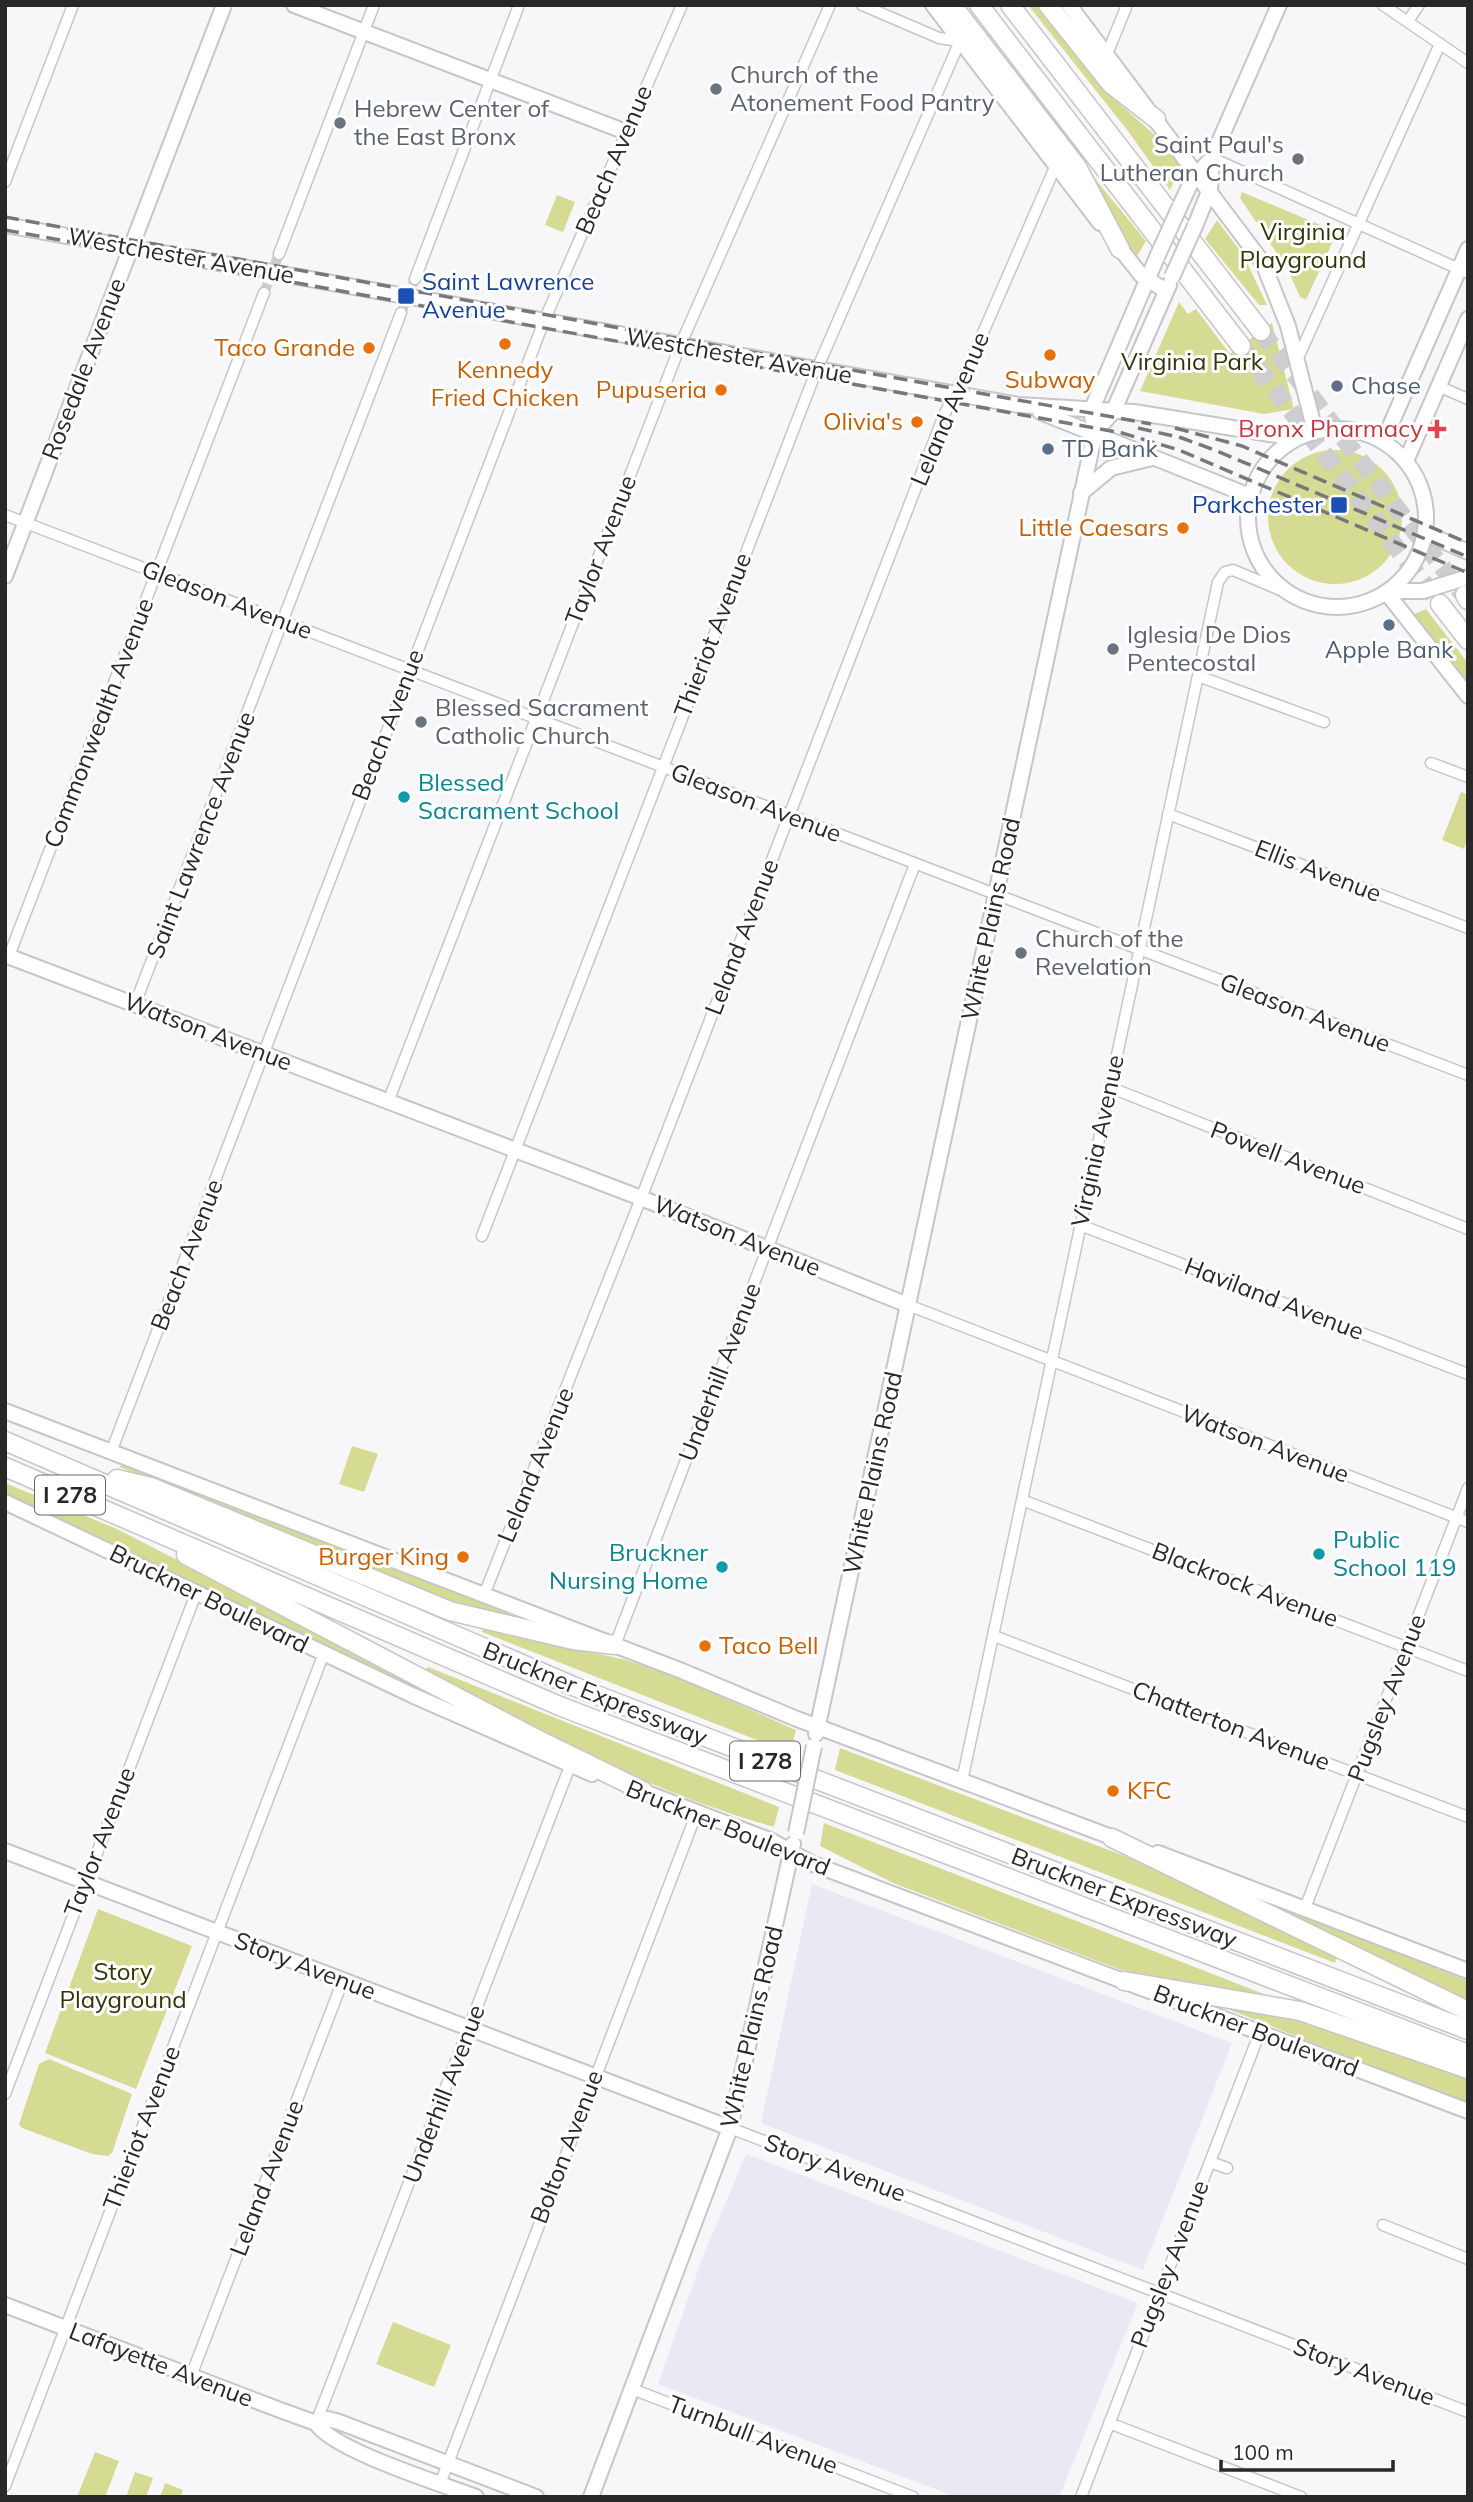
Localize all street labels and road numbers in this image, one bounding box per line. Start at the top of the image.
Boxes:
street label: Beach Avenue [568,80,658,239]
street label: Westchester Avenue [66,220,297,290]
street label: Rosedale Avenue [35,273,132,464]
street label: Westchester Avenue [624,320,855,390]
street label: Leland Avenue [903,327,995,490]
street label: Taylor Avenue [558,471,642,629]
street label: Thieriot Avenue [667,548,757,721]
street label: Gleason Avenue [138,553,317,645]
street label: Commonwealth Avenue [37,593,160,852]
street label: Beach Avenue [344,645,430,805]
street label: Saint Lawrence Avenue [139,707,261,962]
street label: Gleason Avenue [667,756,846,848]
street label: White Plains Road [954,815,1026,1023]
street label: Ellis Avenue [1251,832,1386,908]
street label: Leland Avenue [698,854,785,1019]
street label: Gleason Avenue [1216,966,1395,1058]
street label: Watson Avenue [120,985,297,1077]
street label: Virginia Avenue [1064,1052,1130,1230]
street label: Powell Avenue [1207,1114,1370,1200]
street label: Beach Avenue [143,1175,229,1335]
street label: Watson Avenue [649,1188,825,1282]
street label: Haviland Avenue [1180,1250,1368,1346]
street label: Underhill Avenue [671,1278,767,1465]
street label: White Plains Road [836,1369,908,1577]
street label: Leland Avenue [490,1383,580,1546]
street label: Watson Avenue [1177,1397,1354,1489]
road number: I 278 [35,1476,105,1514]
street label: Blackrock Avenue [1148,1535,1343,1633]
street label: Bruckner Boulevard [105,1537,314,1659]
street label: Pugsley Avenue [1340,1610,1432,1786]
street label: Bruckner Expressway [479,1634,712,1752]
street label: Chatterton Avenue [1128,1674,1335,1777]
road number: I 278 [730,1742,800,1780]
street label: Taylor Avenue [57,1763,141,1921]
street label: Bruckner Boulevard [622,1772,835,1882]
street label: Bruckner Expressway [1007,1840,1242,1954]
street label: White Plains Road [713,1923,789,2131]
street label: Story Avenue [230,1924,380,2006]
street label: Bruckner Boulevard [1149,1977,1363,2083]
street label: Underhill Avenue [395,2000,491,2187]
street label: Thieriot Avenue [96,2041,186,2214]
street label: Bolton Avenue [523,2066,609,2227]
street label: Leland Avenue [223,2095,310,2260]
street label: Story Avenue [760,2126,910,2208]
street label: Pugsley Avenue [1123,2176,1215,2352]
street label: Lafayette Avenue [65,2315,258,2413]
street label: Story Avenue [1289,2330,1439,2412]
street label: Turnbull Avenue [664,2388,842,2480]

